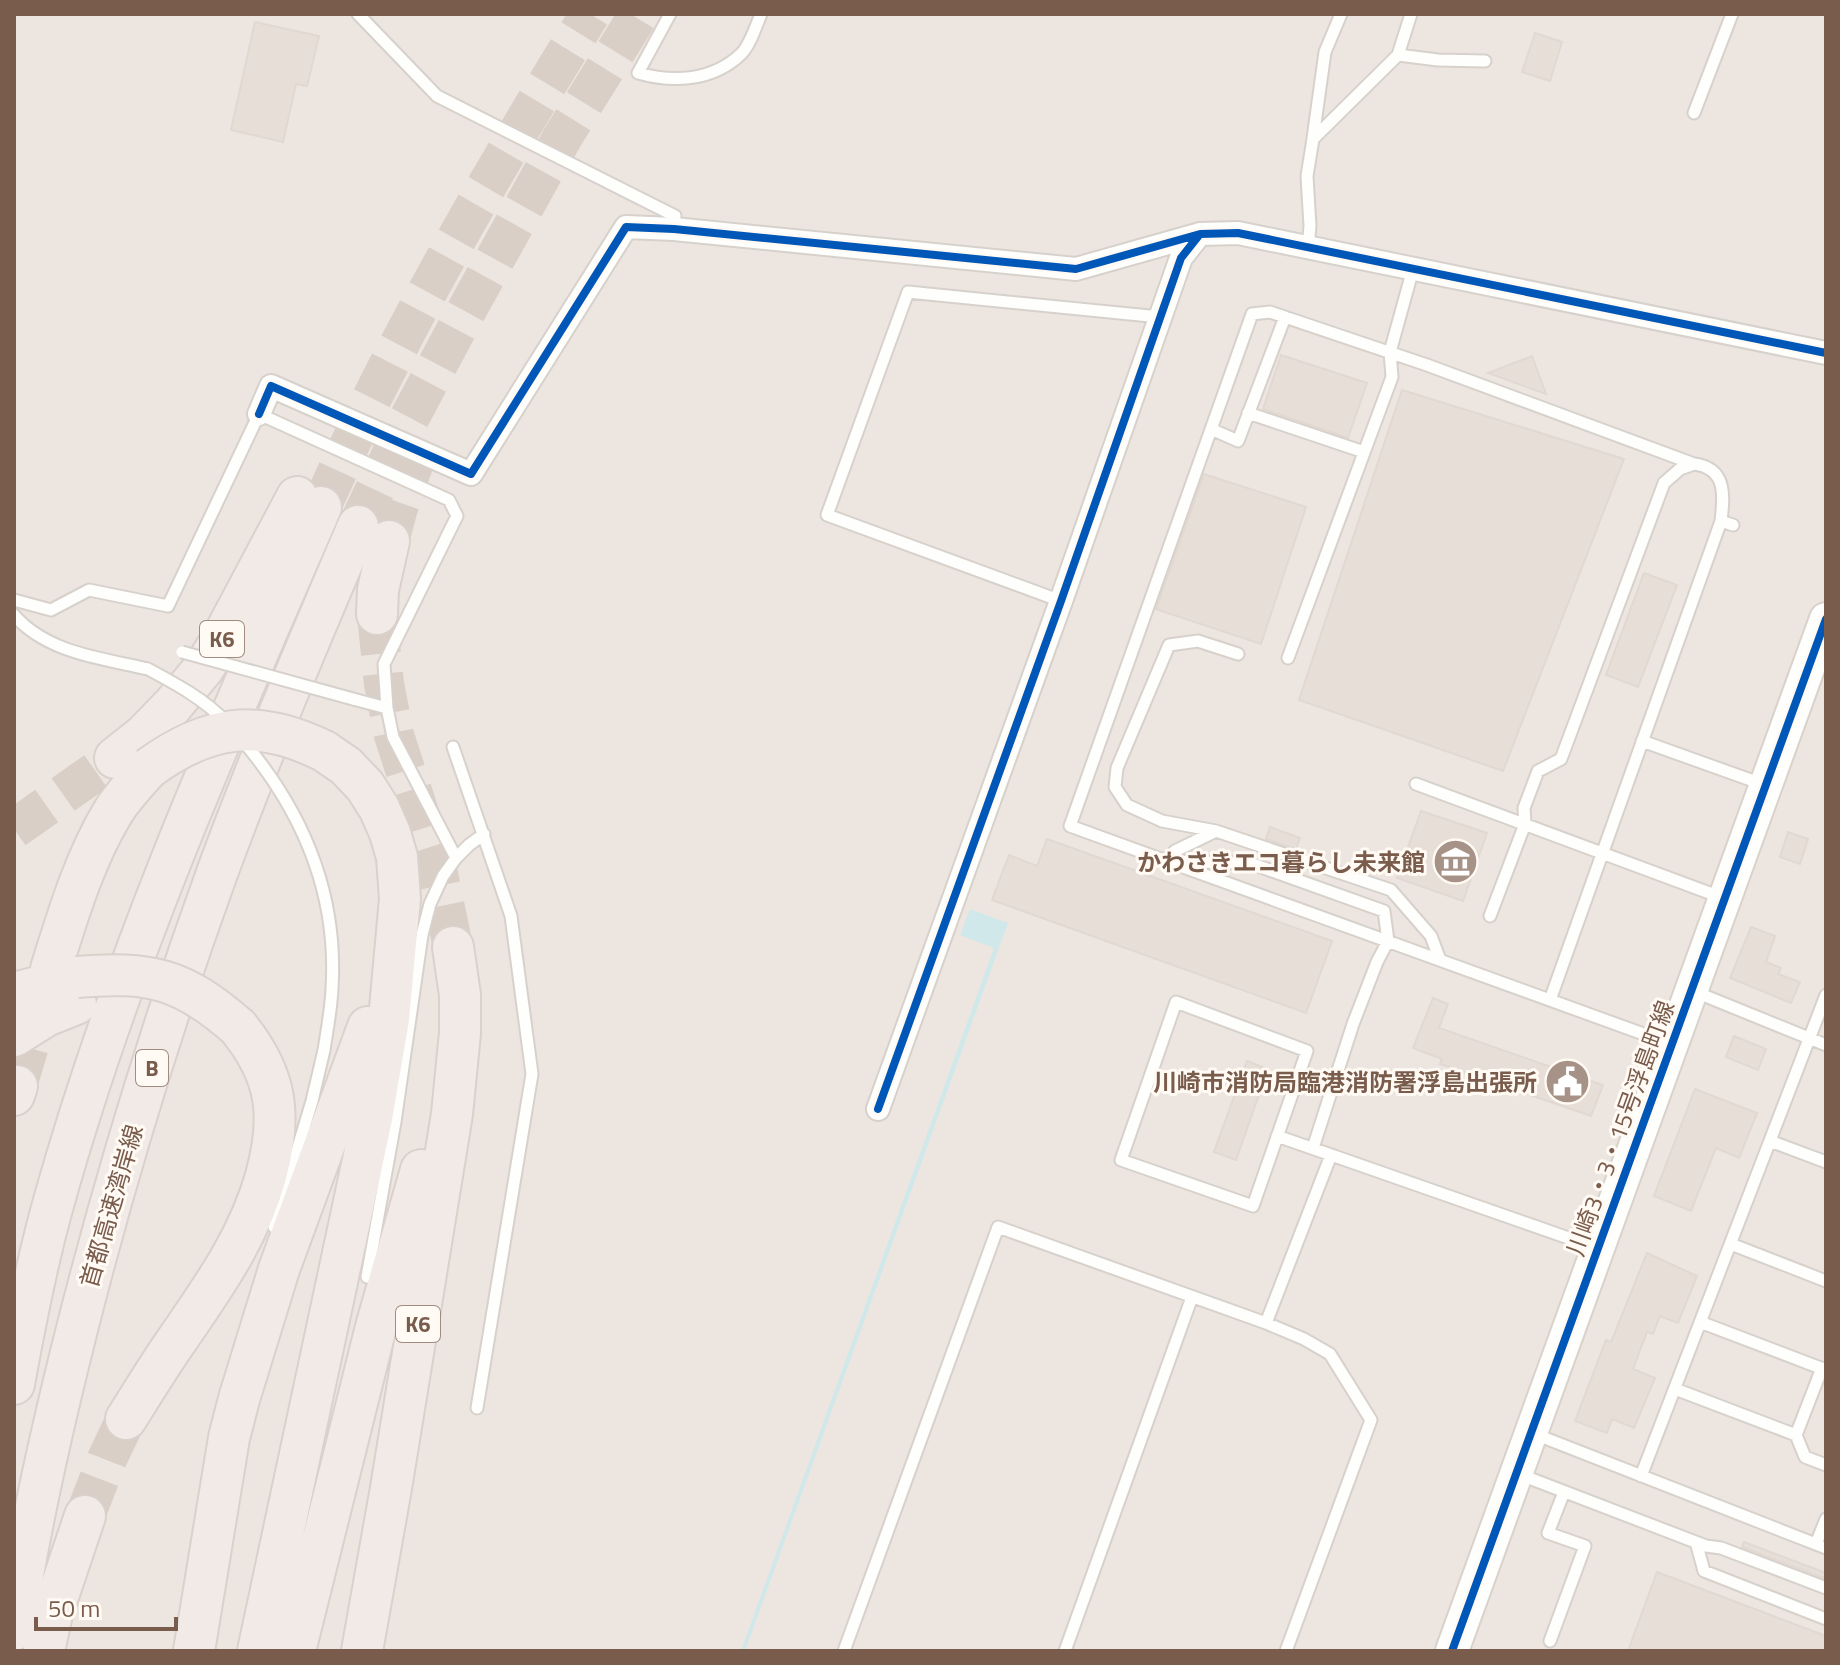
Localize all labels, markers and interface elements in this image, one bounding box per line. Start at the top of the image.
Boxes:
road number: K6 [200,621,244,657]
museum icon: かわさきエコ暮らし未来館 [1432,838,1480,886]
place label: かわさきエコ暮らし未来館 [1137,844,1425,880]
street label: 川崎3・3・15号浮島町線 [1557,995,1683,1261]
road number: B [136,1050,168,1086]
public building icon: 川崎市消防局臨港消防署浮島出張所 [1544,1058,1592,1106]
place label: 川崎市消防局臨港消防署浮島出張所 [1153,1064,1537,1100]
street label: 首都高速湾岸線 [71,1120,151,1292]
road number: K6 [396,1306,440,1342]
scale bar [36,1581,176,1631]
text: 50 m [48,1590,100,1626]

